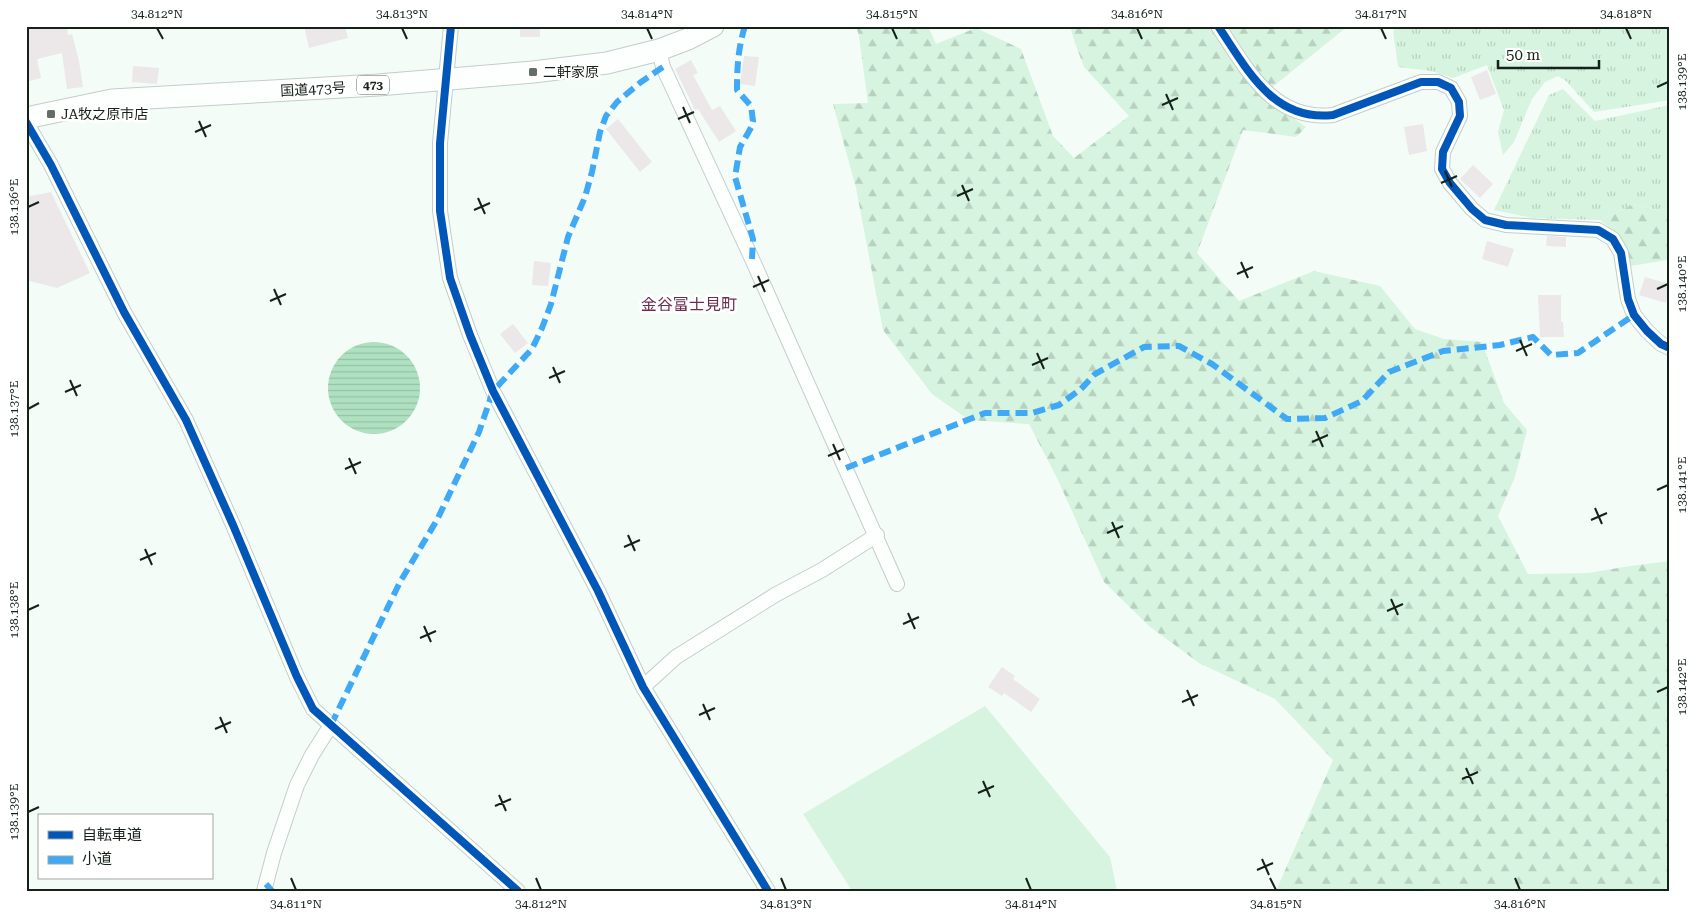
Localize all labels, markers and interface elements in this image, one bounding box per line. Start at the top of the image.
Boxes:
text: 34.812°N [131,7,183,21]
text: 34.813°N [376,7,428,21]
text: 34.814°N [621,7,673,21]
text: 34.815°N [866,7,918,21]
text: 34.816°N [1111,7,1163,21]
text: 34.817°N [1355,7,1407,21]
text: 34.818°N [1600,7,1652,21]
scale bar [1498,38,1600,70]
text: 50 m [1506,46,1541,64]
text: 138.139°E [1675,54,1689,110]
place label: 二軒家原 [543,64,599,80]
marker: 二軒家原 [527,66,539,78]
road number: 473 [357,76,389,94]
street label: 国道473号 [280,79,346,99]
place label: JA牧之原市店 [61,106,148,122]
marker: JA牧之原市店 [45,108,57,120]
text: 138.136°E [7,179,21,235]
text: 138.140°E [1675,256,1689,312]
district label: 金谷富士見町 [641,295,737,314]
text: 138.137°E [7,381,21,437]
text: 138.141°E [1675,457,1689,513]
text: 138.138°E [7,582,21,638]
text: 138.142°E [1675,659,1689,715]
text: 138.139°E [7,784,21,840]
legend [38,814,212,880]
text: 自転車道 [82,826,142,844]
text: 小道 [82,850,112,868]
text: 34.811°N [270,897,322,911]
text: 34.812°N [515,897,567,911]
text: 34.813°N [760,897,812,911]
text: 34.814°N [1005,897,1057,911]
text: 34.815°N [1250,897,1302,911]
text: 34.816°N [1494,897,1546,911]

